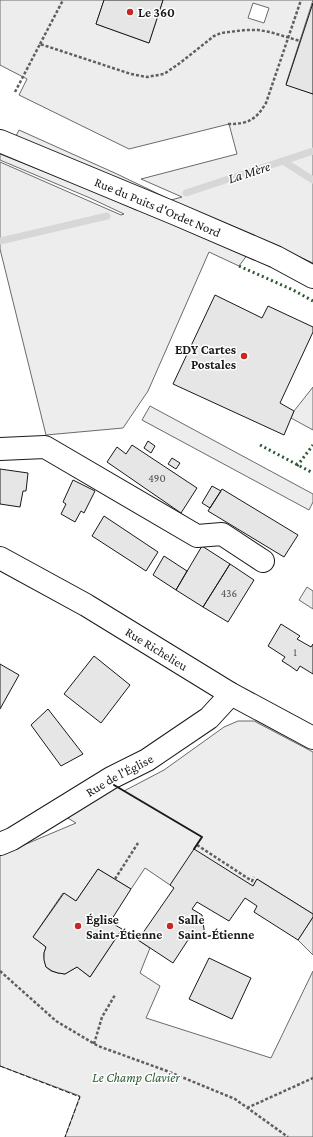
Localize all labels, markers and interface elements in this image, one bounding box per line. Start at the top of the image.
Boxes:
place label: Le 360 [138,5,175,20]
marker: Le 360 [125,7,135,17]
water label: La Mère [226,158,273,186]
street label: Rue du Puits d'Ordet Nord [93,174,223,240]
place label: EDY Cartes Postales [175,342,236,372]
marker: EDY Cartes Postales [239,351,249,361]
house number: 490 [148,472,166,484]
house number: 436 [221,587,237,599]
street label: Rue Richelieu [123,624,191,673]
house number: 1 [293,646,297,658]
street label: Rue de l'Église [83,750,156,799]
place label: Église Saint-Étienne [86,912,162,942]
place label: Salle Saint-Étienne [178,912,254,942]
marker: Église Saint-Étienne [73,921,83,931]
marker: Salle Saint-Étienne [165,921,175,931]
park label: Le Champ Clavier [92,1070,180,1085]

